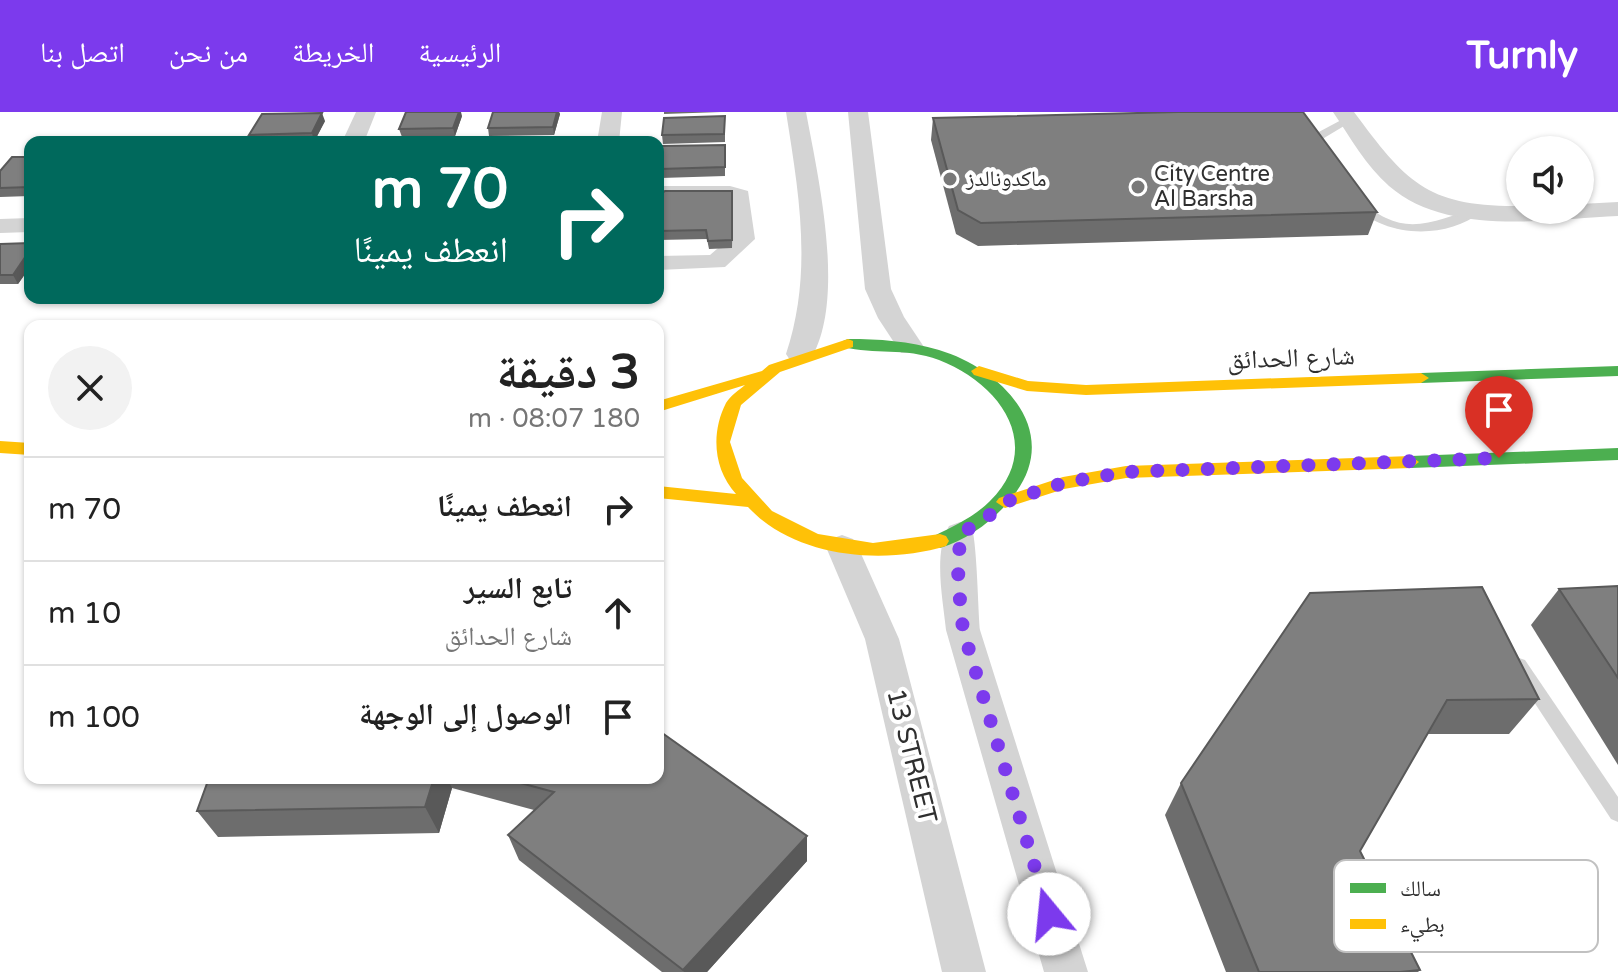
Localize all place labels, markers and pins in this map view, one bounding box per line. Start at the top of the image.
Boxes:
place label: City Centre Al Barsha [1154,161,1270,212]
place label: ماكدونالدز [965,166,1047,192]
marker: ماكدونالدز [941,170,959,188]
marker: City Centre Al Barsha [1129,178,1147,196]
pin [1465,376,1533,458]

